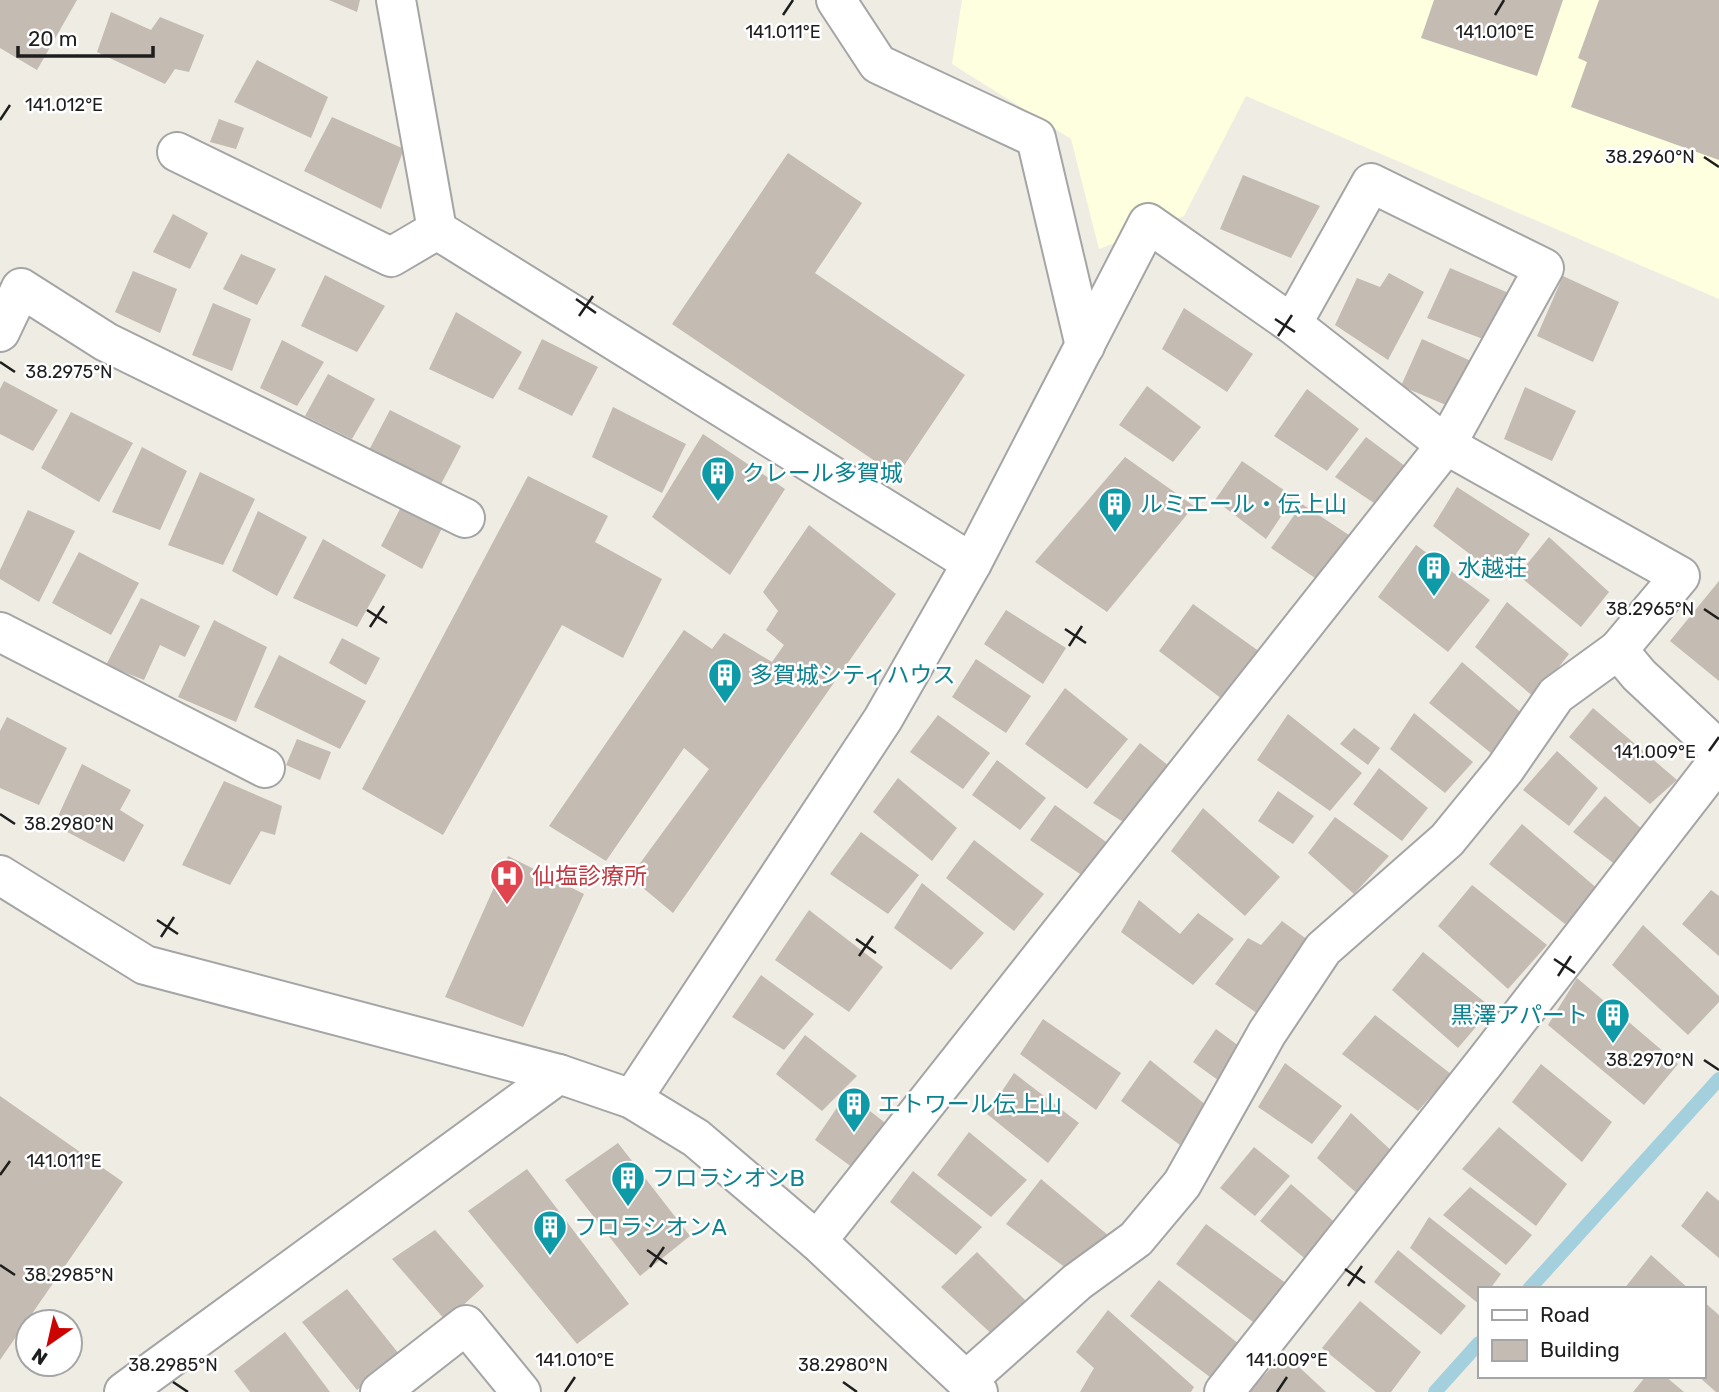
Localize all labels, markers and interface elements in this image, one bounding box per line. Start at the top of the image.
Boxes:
scale bar [18,14,152,58]
text: 141.011°E [745,21,821,43]
text: 141.010°E [1456,21,1534,43]
text: 20 m [28,26,77,51]
text: 141.012°E [25,94,103,116]
text: 38.2960°N [1605,146,1695,168]
text: 38.2975°N [25,361,113,383]
building icon: クレール多賀城 [699,454,737,503]
place label: クレール多賀城 [742,459,903,487]
building icon: ルミエール・伝上山 [1096,485,1134,534]
place label: ルミエール・伝上山 [1140,490,1347,518]
building icon: 水越荘 [1415,549,1453,598]
place label: 水越荘 [1458,554,1527,582]
text: 38.2965°N [1606,598,1694,620]
building icon: 多賀城シティハウス [706,656,744,705]
place label: 多賀城シティハウス [750,661,956,689]
text: 141.009°E [1614,741,1696,763]
text: 38.2980°N [24,813,114,835]
hospital icon: 仙塩診療所 [488,857,526,906]
place label: 仙塩診療所 [532,862,647,890]
building icon: 黒澤アパート [1594,996,1632,1045]
place label: 黒澤アパート [1450,1001,1588,1029]
text: 38.2970°N [1606,1049,1694,1071]
building icon: エトワール伝上山 [835,1085,873,1134]
place label: エトワール伝上山 [878,1090,1062,1118]
text: 141.011°E [26,1150,102,1172]
building icon: フロラシオンB [609,1159,647,1208]
place label: フロラシオンB [652,1164,805,1192]
building icon: フロラシオンA [531,1208,569,1257]
place label: フロラシオンA [574,1213,727,1241]
text: 38.2985°N [24,1264,114,1286]
legend [1478,1287,1705,1378]
text: Road [1540,1302,1590,1327]
north arrow [14,1308,84,1378]
text: Building [1540,1337,1620,1362]
text: N [28,1343,52,1370]
text: 141.010°E [536,1349,614,1371]
text: 141.009°E [1246,1349,1328,1371]
text: 38.2985°N [128,1354,218,1376]
text: 38.2980°N [798,1354,888,1376]

